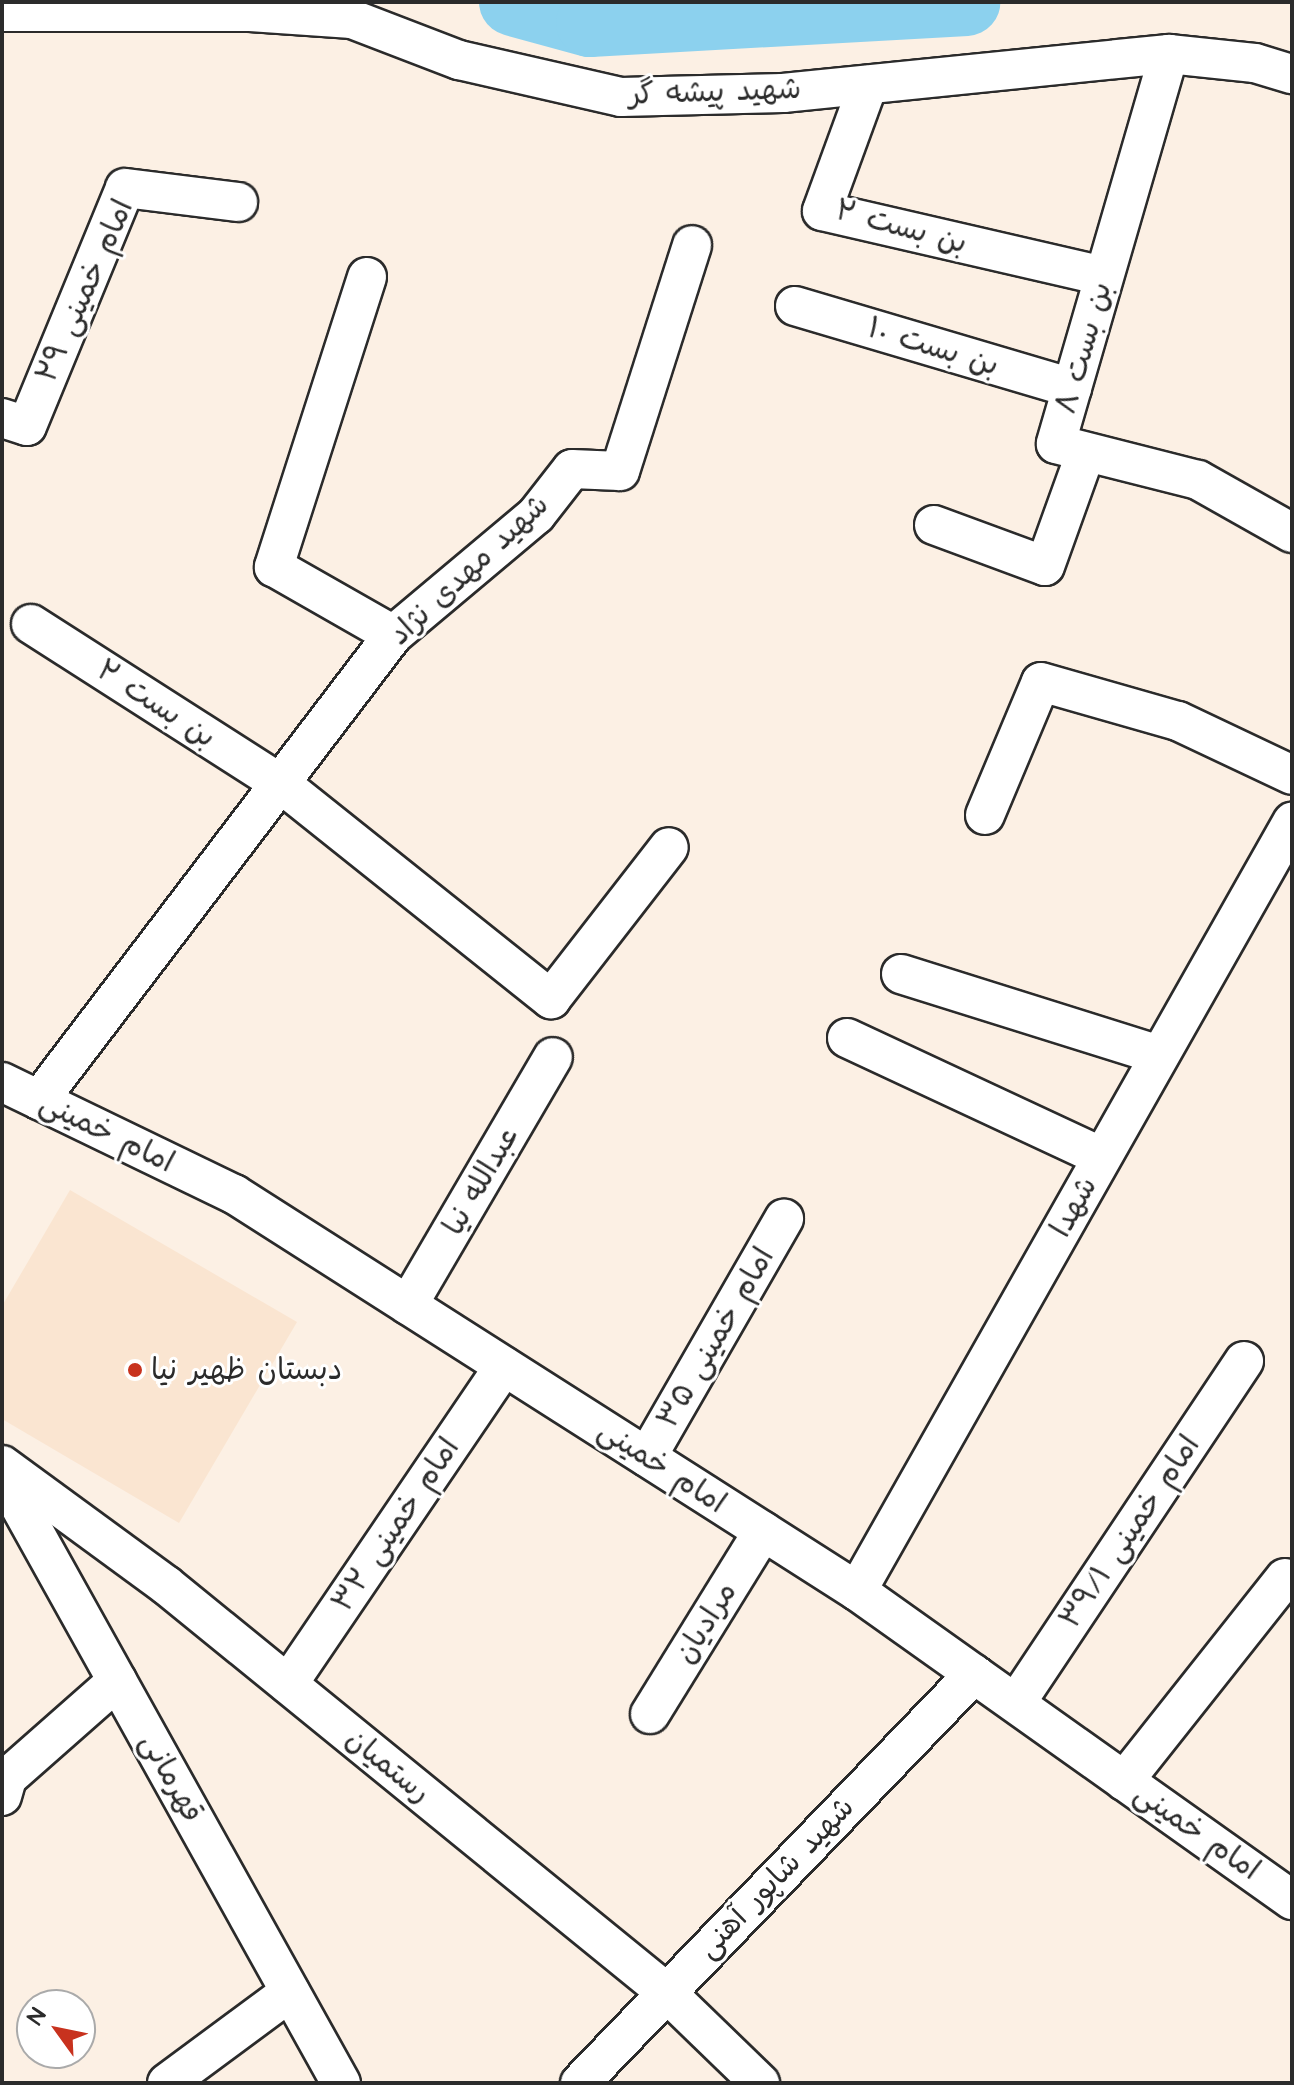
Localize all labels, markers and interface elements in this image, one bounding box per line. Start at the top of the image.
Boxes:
street label: شهید پیشه گر [628,71,802,113]
street label: بن بست ۲ [831,192,971,262]
street label: امام خمینی ۲۹ [29,194,141,388]
street label: بن بست ۸ [1048,278,1120,418]
street label: بن بست ۱۰ [863,310,1003,384]
street label: شهید مهدی نژاد [382,487,556,653]
street label: بن بست ۲ [90,652,222,756]
street label: امام خمینی [34,1085,180,1181]
street label: عبدالله نیا [436,1120,526,1242]
street label: شهدا [1043,1171,1105,1243]
street label: امام خمینی ۳۵ [650,1241,782,1435]
place label: دبستان ظهیر نیا [151,1352,342,1388]
marker: دبستان ظهیر نیا [126,1361,144,1379]
street label: امام خمینی [591,1412,733,1522]
street label: امام خمینی ۳۹/۱ [1052,1429,1208,1635]
street label: امام خمینی ۳۲ [325,1431,467,1619]
street label: مرادیان [667,1576,745,1670]
street label: رستمیان [338,1721,438,1811]
street label: قهرمانی [132,1727,210,1829]
street label: امام خمینی [1127,1776,1267,1888]
street label: شهید شاپور آهنی [690,1790,862,1966]
north arrow [16,1989,96,2069]
text: N [20,2003,54,2031]

